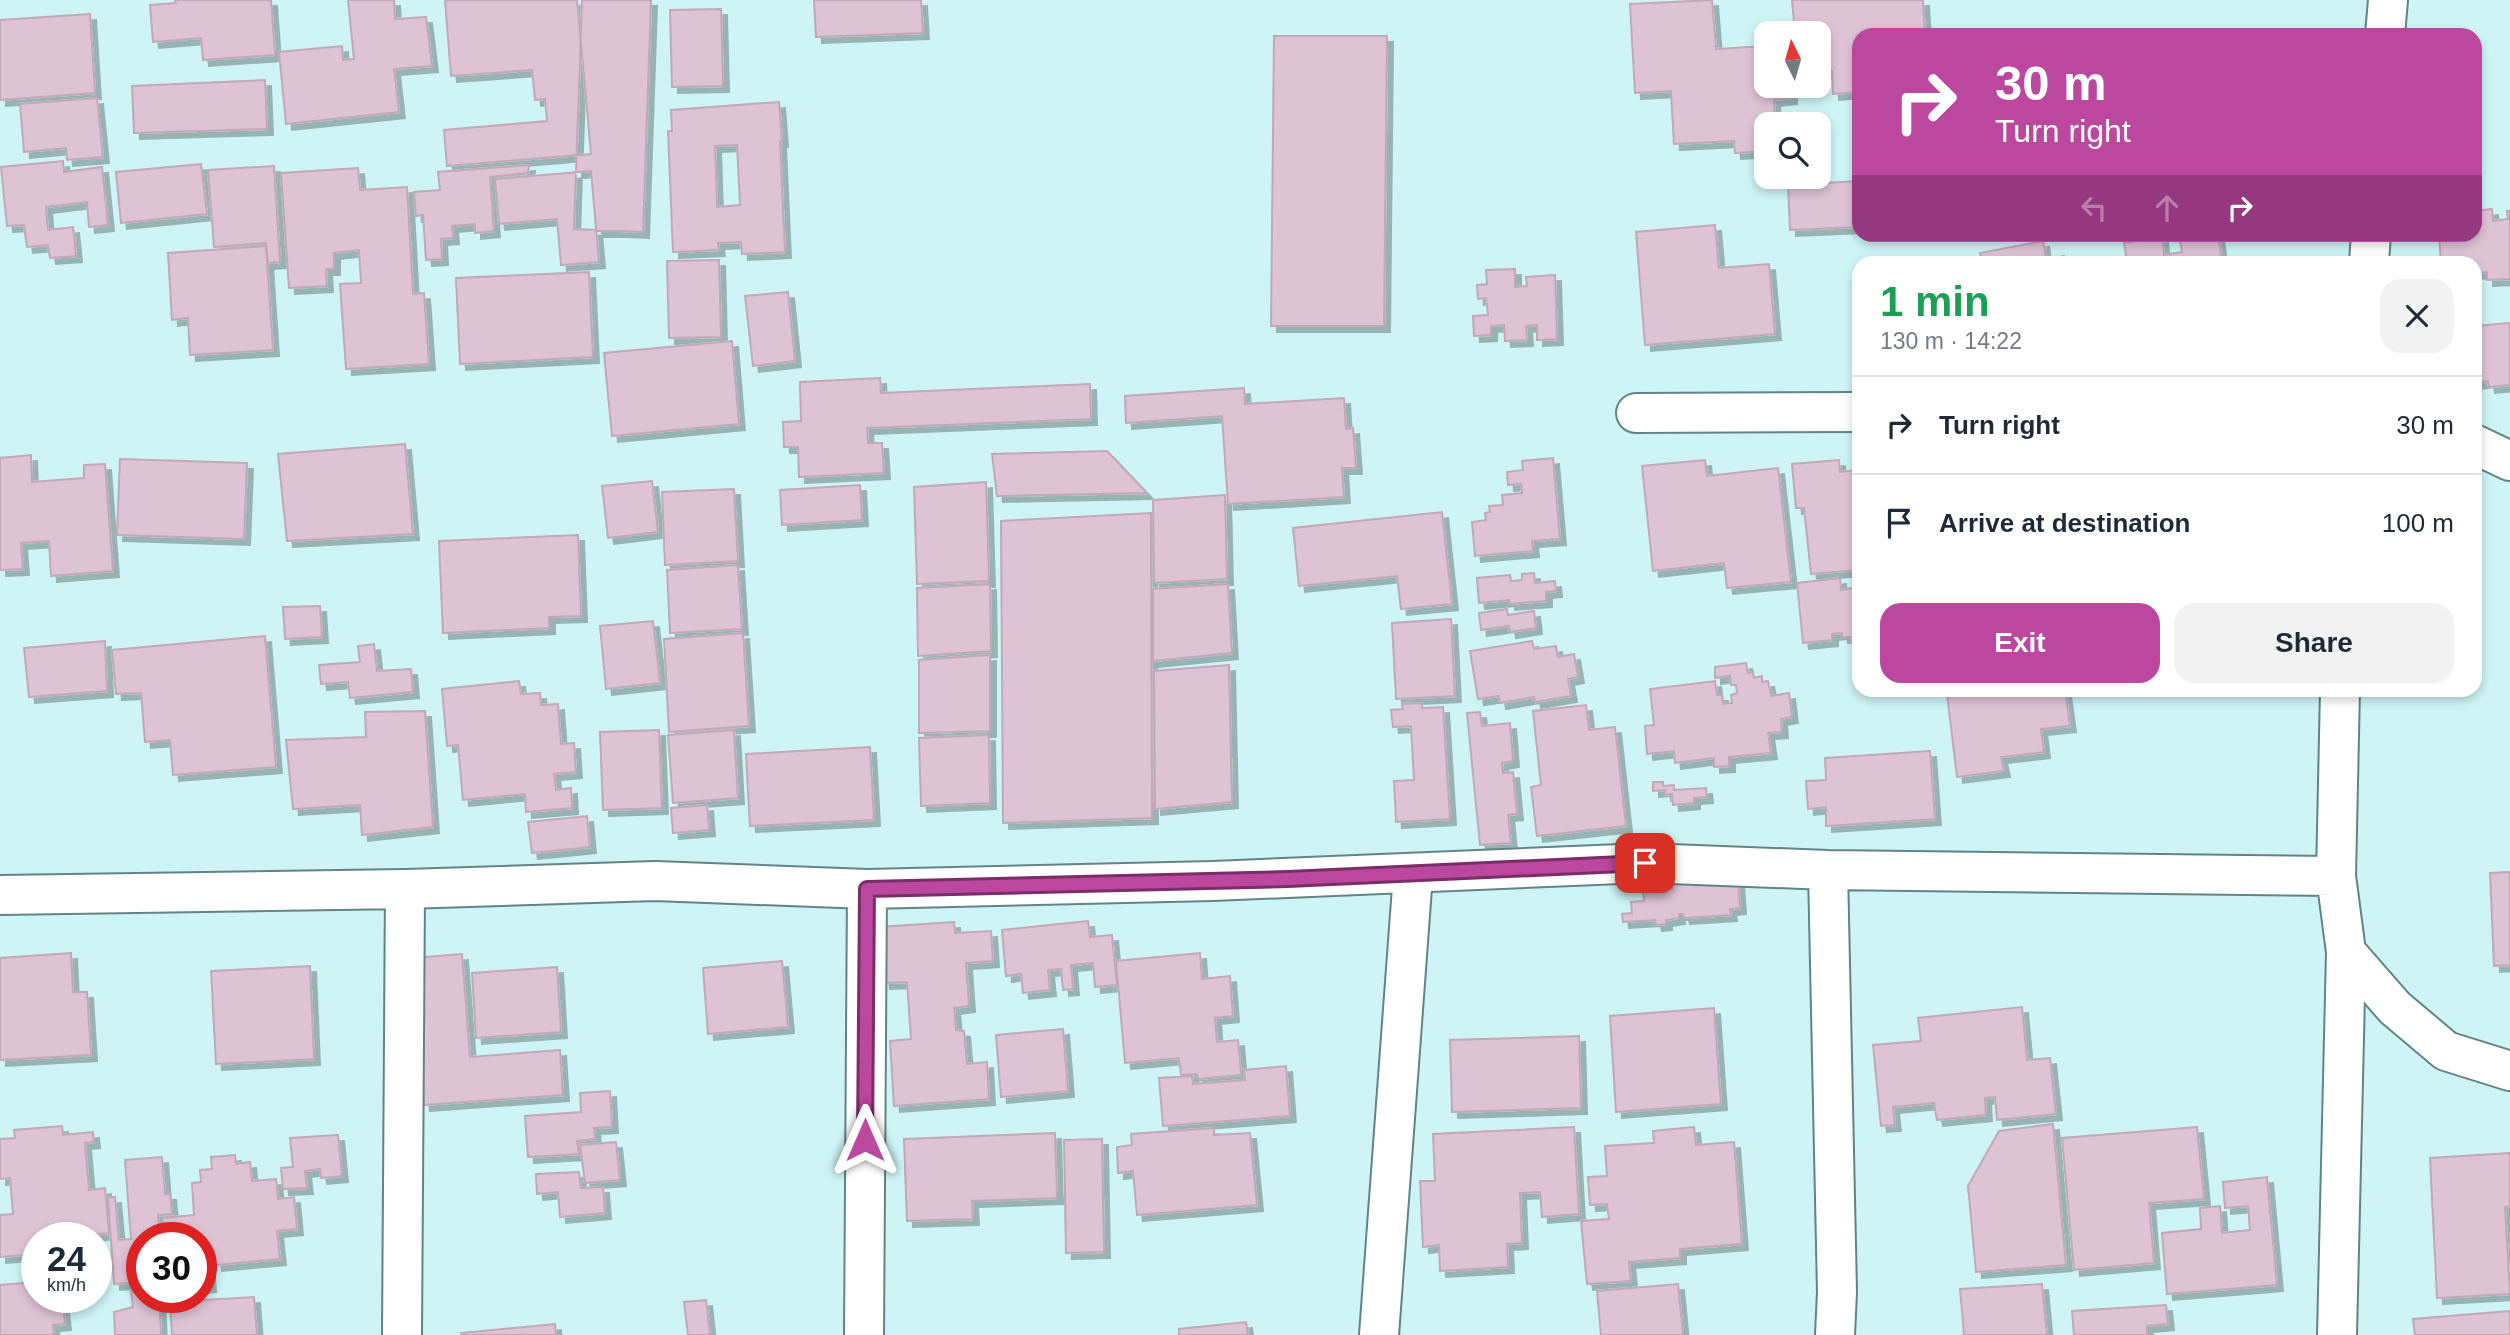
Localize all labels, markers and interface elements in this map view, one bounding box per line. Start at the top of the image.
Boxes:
north arrow [1754,21,1830,98]
map controls [1754,21,1831,189]
icon: right [1880,56,1971,147]
text: 30 m [1995,56,2107,110]
button: search [1754,112,1831,189]
text: Turn right [1995,113,2131,149]
icon: left [2075,189,2113,227]
icon: ahead [2148,189,2186,227]
icon: right [2221,189,2259,227]
text: 1 min [1880,278,1990,325]
button: close [2380,279,2454,353]
text: 130 m · 14:22 [1880,328,2022,354]
icon: right [1880,406,1918,444]
text: Turn right [1939,410,2060,440]
text: 30 m [2396,410,2454,440]
icon: arrive [1880,504,1918,542]
text: Arrive at destination [1939,508,2190,538]
text: 100 m [2382,508,2454,538]
button: Exit [1880,603,2160,683]
button: Share [2174,603,2454,683]
pin [1615,833,1675,893]
icon: arrive [1626,844,1664,882]
position arrow [828,1103,902,1177]
speed limit sign: 30 [126,1222,217,1313]
text: 24 [47,1239,86,1278]
text: km/h [47,1275,86,1295]

